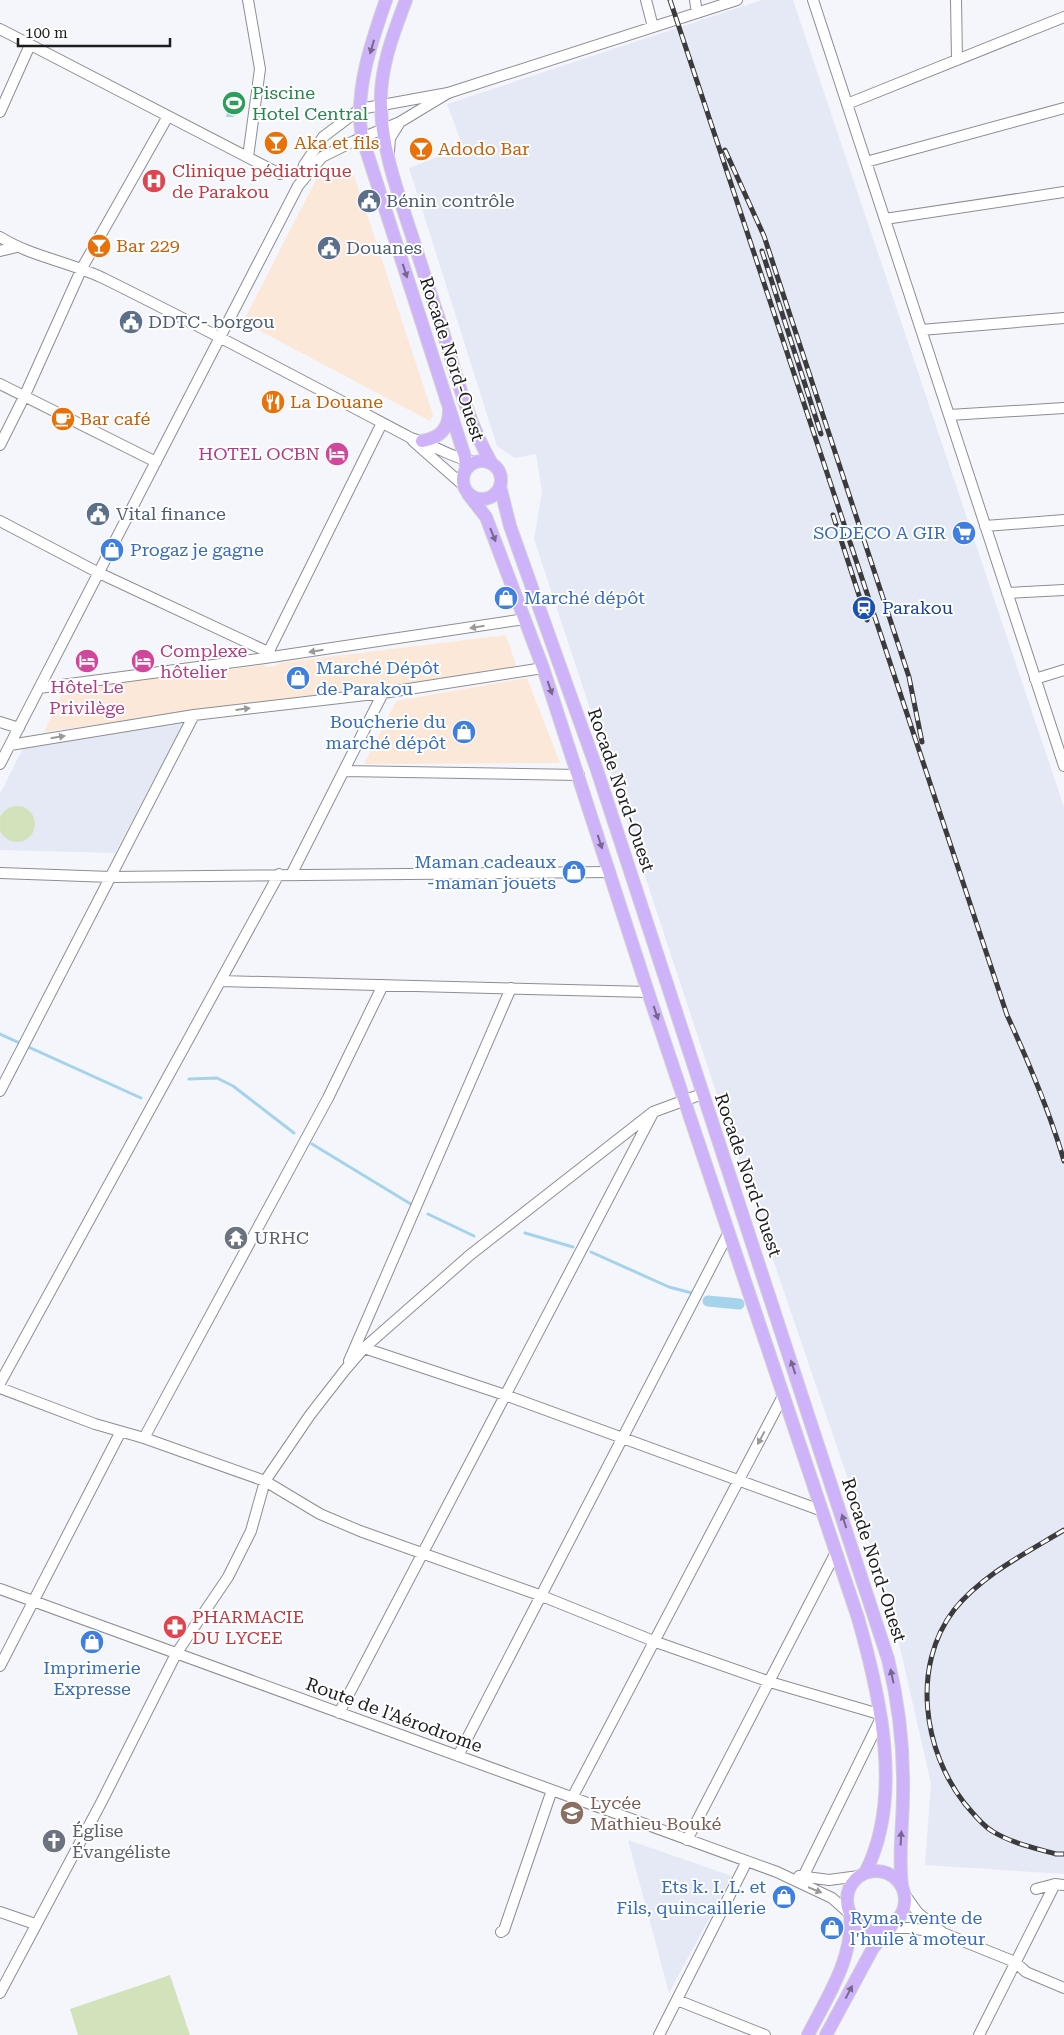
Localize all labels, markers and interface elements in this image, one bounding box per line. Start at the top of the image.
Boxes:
scale bar [18,15,170,47]
text: 100 m [25,24,68,42]
one-way arrow [367,39,375,54]
place label: Piscine Hotel Central [252,82,368,124]
sports icon: Piscine Hotel Central [221,90,247,116]
bar icon: Aka et fils [263,130,289,156]
place label: Aka et fils [294,132,379,153]
bar icon: Adodo Bar [408,136,434,162]
place label: Adodo Bar [438,138,529,159]
place label: Clinique pédiatrique de Parakou [172,160,352,202]
hospital icon: Clinique pédiatrique de Parakou [141,168,167,194]
public building icon: Bénin contrôle [356,188,382,214]
place label: Bénin contrôle [386,190,515,211]
bar icon: Bar 229 [86,233,112,259]
place label: Bar 229 [116,235,180,256]
public building icon: Douanes [316,235,342,261]
place label: Douanes [346,237,422,258]
one-way arrow [401,264,409,279]
street label: Rocade Nord-Ouest [416,274,489,444]
public building icon: DDTC- borgou [118,309,144,335]
place label: DDTC- borgou [148,311,275,332]
restaurant icon: La Douane [260,389,286,415]
place label: La Douane [290,391,383,412]
cafe icon: Bar café [50,406,76,432]
place label: Bar café [80,408,150,429]
hotel icon: HOTEL OCBN [324,441,350,467]
place label: HOTEL OCBN [198,443,320,464]
public building icon: Vital finance [85,501,111,527]
place label: Vital finance [116,503,226,524]
supermarket icon: SODECO A GIR [951,520,977,546]
place label: SODECO A GIR [813,522,946,543]
one-way arrow [490,528,498,542]
shop icon: Progaz je gagne [99,537,125,563]
place label: Progaz je gagne [130,539,264,560]
shop icon: Marché dépôt [493,585,519,611]
place label: Marché dépôt [524,587,645,608]
station icon: Parakou [851,595,877,621]
place label: Parakou [882,597,953,618]
one-way arrow [468,623,484,631]
place label: Complexe hôtelier [160,640,248,682]
one-way arrow [308,647,324,655]
hotel icon: Hôtel Le Privilège [74,648,100,674]
hotel icon: Complexe hôtelier [130,648,156,674]
place label: Marché Dépôt de Parakou [316,657,440,699]
shop icon: Marché Dépôt de Parakou [285,665,311,691]
place label: Hôtel Le Privilège [49,676,125,718]
one-way arrow [547,680,554,695]
one-way arrow [235,705,251,713]
street label: Rocade Nord-Ouest [584,705,659,875]
place label: Boucherie du marché dépôt [326,711,446,753]
shop icon: Boucherie du marché dépôt [451,719,477,745]
one-way arrow [50,733,66,741]
one-way arrow [597,835,605,850]
place label: Maman cadeaux -maman jouets [415,851,557,893]
shop icon: Maman cadeaux -maman jouets [561,859,587,885]
one-way arrow [652,1006,660,1021]
street label: Rocade Nord-Ouest [711,1090,786,1260]
temple icon: URHC [223,1225,249,1251]
place label: URHC [254,1227,309,1248]
one-way arrow [789,1359,797,1374]
one-way arrow [757,1431,765,1445]
street label: Rocade Nord-Ouest [838,1475,911,1645]
one-way arrow [839,1514,847,1529]
place label: PHARMACIE DU LYCEE [192,1606,304,1648]
pharmacy icon: PHARMACIE DU LYCEE [162,1614,188,1640]
shop icon: Imprimerie Expresse [79,1629,105,1655]
place label: Imprimerie Expresse [43,1657,141,1699]
one-way arrow [888,1669,896,1684]
street label: Route de l'Aérodrome [303,1673,485,1756]
place label: Lycée Mathieu Bouké [590,1792,722,1834]
school or university icon: Lycée Mathieu Bouké [559,1800,585,1826]
place label: Église Évangéliste [72,1820,171,1862]
church icon: Église Évangéliste [41,1828,67,1854]
one-way arrow [897,1830,905,1846]
place label: Ets k. I. L. et Fils, quincaillerie [616,1876,766,1918]
shop icon: Ets k. I. L. et Fils, quincaillerie [771,1884,797,1910]
one-way arrow [808,1887,822,1895]
place label: Ryma, vente de l'huile à moteur [850,1907,985,1949]
shop icon: Ryma, vente de l'huile à moteur [819,1915,845,1941]
one-way arrow [845,1985,853,1999]

